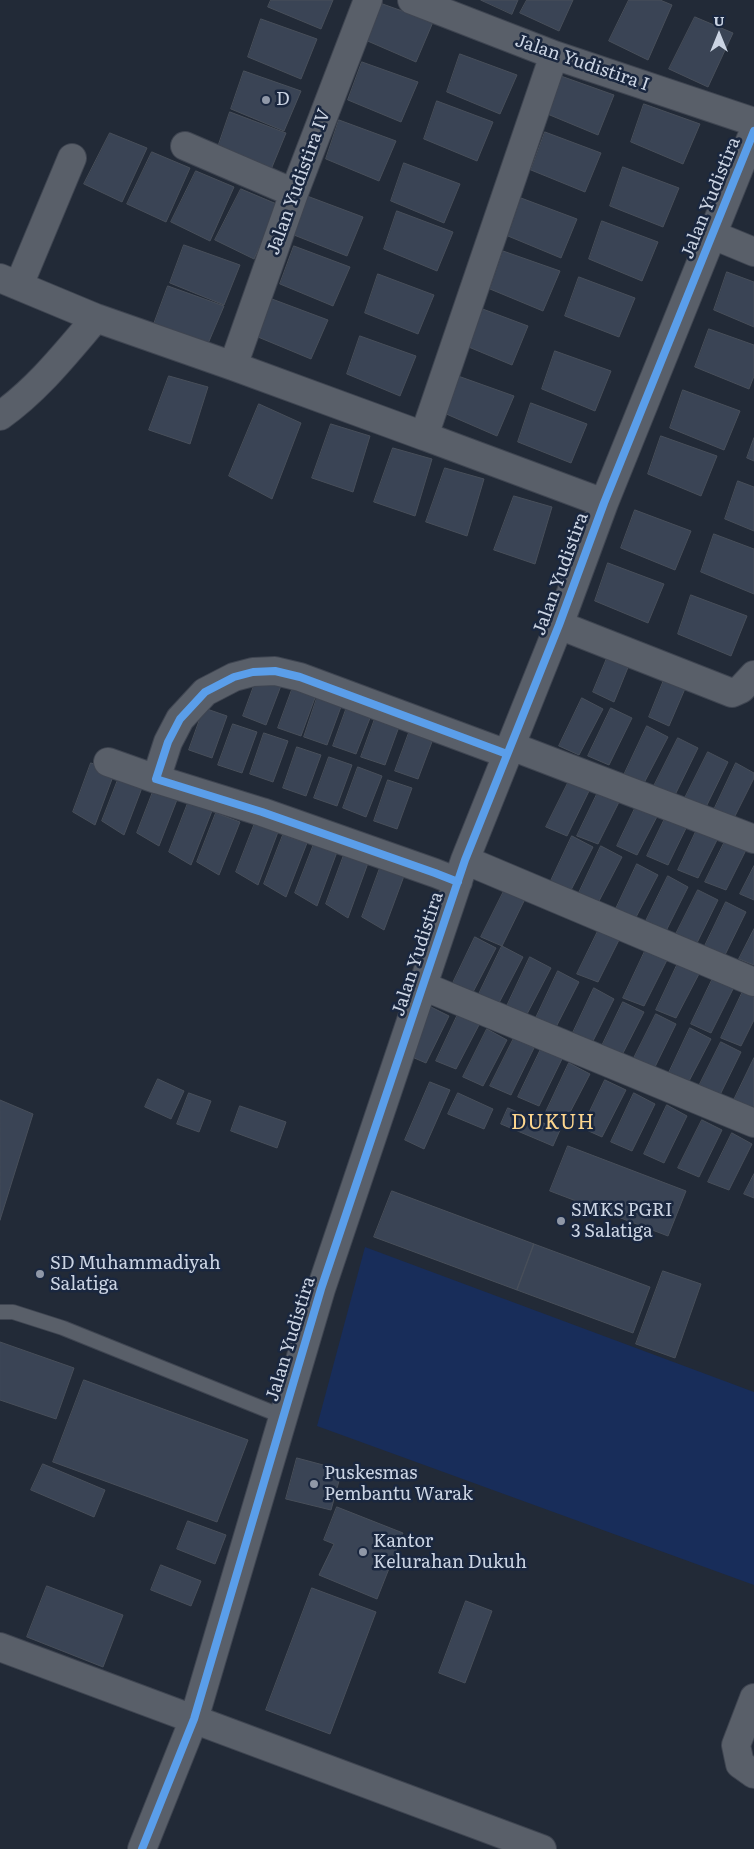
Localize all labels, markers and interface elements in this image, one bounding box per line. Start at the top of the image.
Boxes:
north arrow [694,10,744,60]
text: U [713,10,725,30]
street label: Jalan Yudistira I [512,30,652,96]
place label: D [276,89,290,111]
marker: D [260,94,272,106]
street label: Jalan Yudistira IV [263,106,335,258]
street label: Jalan Yudistira [677,134,745,262]
street label: Jalan Yudistira [529,510,593,638]
street label: Jalan Yudistira [388,889,448,1019]
district label: DUKUH [510,1111,596,1135]
place label: SMKS PGRI 3 Salatiga [571,1200,672,1242]
marker: SMKS PGRI 3 Salatiga [555,1215,567,1227]
place label: SD Muhammadiyah Salatiga [50,1253,221,1296]
marker: SD Muhammadiyah Salatiga [34,1268,46,1280]
street label: Jalan Yudistira [262,1274,320,1404]
place label: Puskesmas Pembantu Warak [324,1463,473,1506]
marker: Puskesmas Pembantu Warak [308,1478,320,1490]
place label: Kantor Kelurahan Dukuh [373,1531,527,1574]
marker: Kantor Kelurahan Dukuh [357,1546,369,1558]

